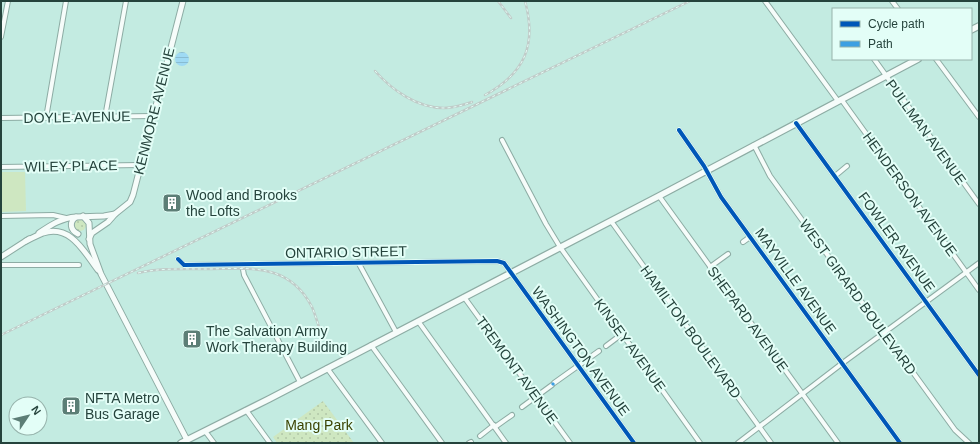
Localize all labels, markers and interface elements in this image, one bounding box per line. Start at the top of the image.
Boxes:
legend [832,8,972,60]
text: Cycle path [868,17,925,31]
text: Path [868,37,893,51]
street label: KENMORE AVENUE [130,46,178,176]
street label: PULLMAN AVENUE [883,76,969,188]
street label: DOYLE AVENUE [23,108,131,126]
street label: HENDERSON AVENUE [860,129,960,259]
street label: WILEY PLACE [24,157,118,175]
place label: Wood and Brooks the Lofts [186,187,297,219]
street label: FOWLER AVENUE [855,189,939,295]
building icon: Wood and Brooks the Lofts [161,192,183,214]
street label: WEST GIRARD BOULEVARD [796,216,920,378]
street label: MAYVILLE AVENUE [752,225,840,337]
street label: ONTARIO STREET [285,243,408,261]
street label: HAMILTON BOULEVARD [637,262,745,402]
street label: SHEPARD AVENUE [704,263,792,375]
street label: WASHINGTON AVENUE [529,283,633,419]
street label: KINSEY AVENUE [591,295,669,395]
street label: TREMONT AVENUE [473,313,561,427]
place label: The Salvation Army Work Therapy Building [206,323,347,355]
building icon: The Salvation Army Work Therapy Building [181,328,203,350]
place label: NFTA Metro Bus Garage [85,390,160,422]
building icon: NFTA Metro Bus Garage [60,395,82,417]
north arrow [8,396,48,436]
text: N [29,404,43,417]
park label: Mang Park [285,417,354,433]

